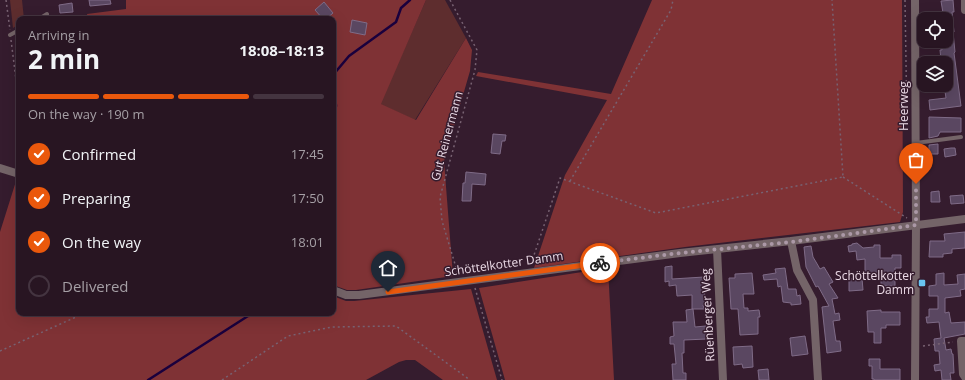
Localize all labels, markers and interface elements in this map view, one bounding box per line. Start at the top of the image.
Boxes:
map controls [917,12,953,92]
button: locate [917,12,953,48]
text: Arriving in [28,26,90,44]
text: 18:08–18:13 [239,40,324,60]
text: 2 min [28,41,100,77]
button: layers [917,56,953,92]
street label: Heerweg [895,81,912,131]
street label: Gut Reinermann [426,89,467,183]
text: On the way · 190 m [28,105,144,123]
icon: check [28,143,50,165]
pin [899,143,933,184]
text: Confirmed [62,144,136,164]
text: 17:45 [291,145,324,163]
icon: bag [905,149,927,171]
icon: check [28,187,50,209]
text: Preparing [62,188,130,208]
text: 17:50 [291,189,324,207]
icon: check [28,231,50,253]
text: On the way [62,232,141,252]
text: 18:01 [291,233,324,251]
courier [580,243,620,283]
street label: Schöttelkotter Damm [443,247,564,280]
pin [371,251,405,292]
icon: bike [589,252,611,274]
icon: home [377,257,399,279]
street label: Rüenberger Weg [697,267,718,362]
place label: Schöttelkotter Damm [835,267,914,298]
text: Delivered [62,276,129,296]
marker: Schöttelkotter Damm [917,278,927,288]

